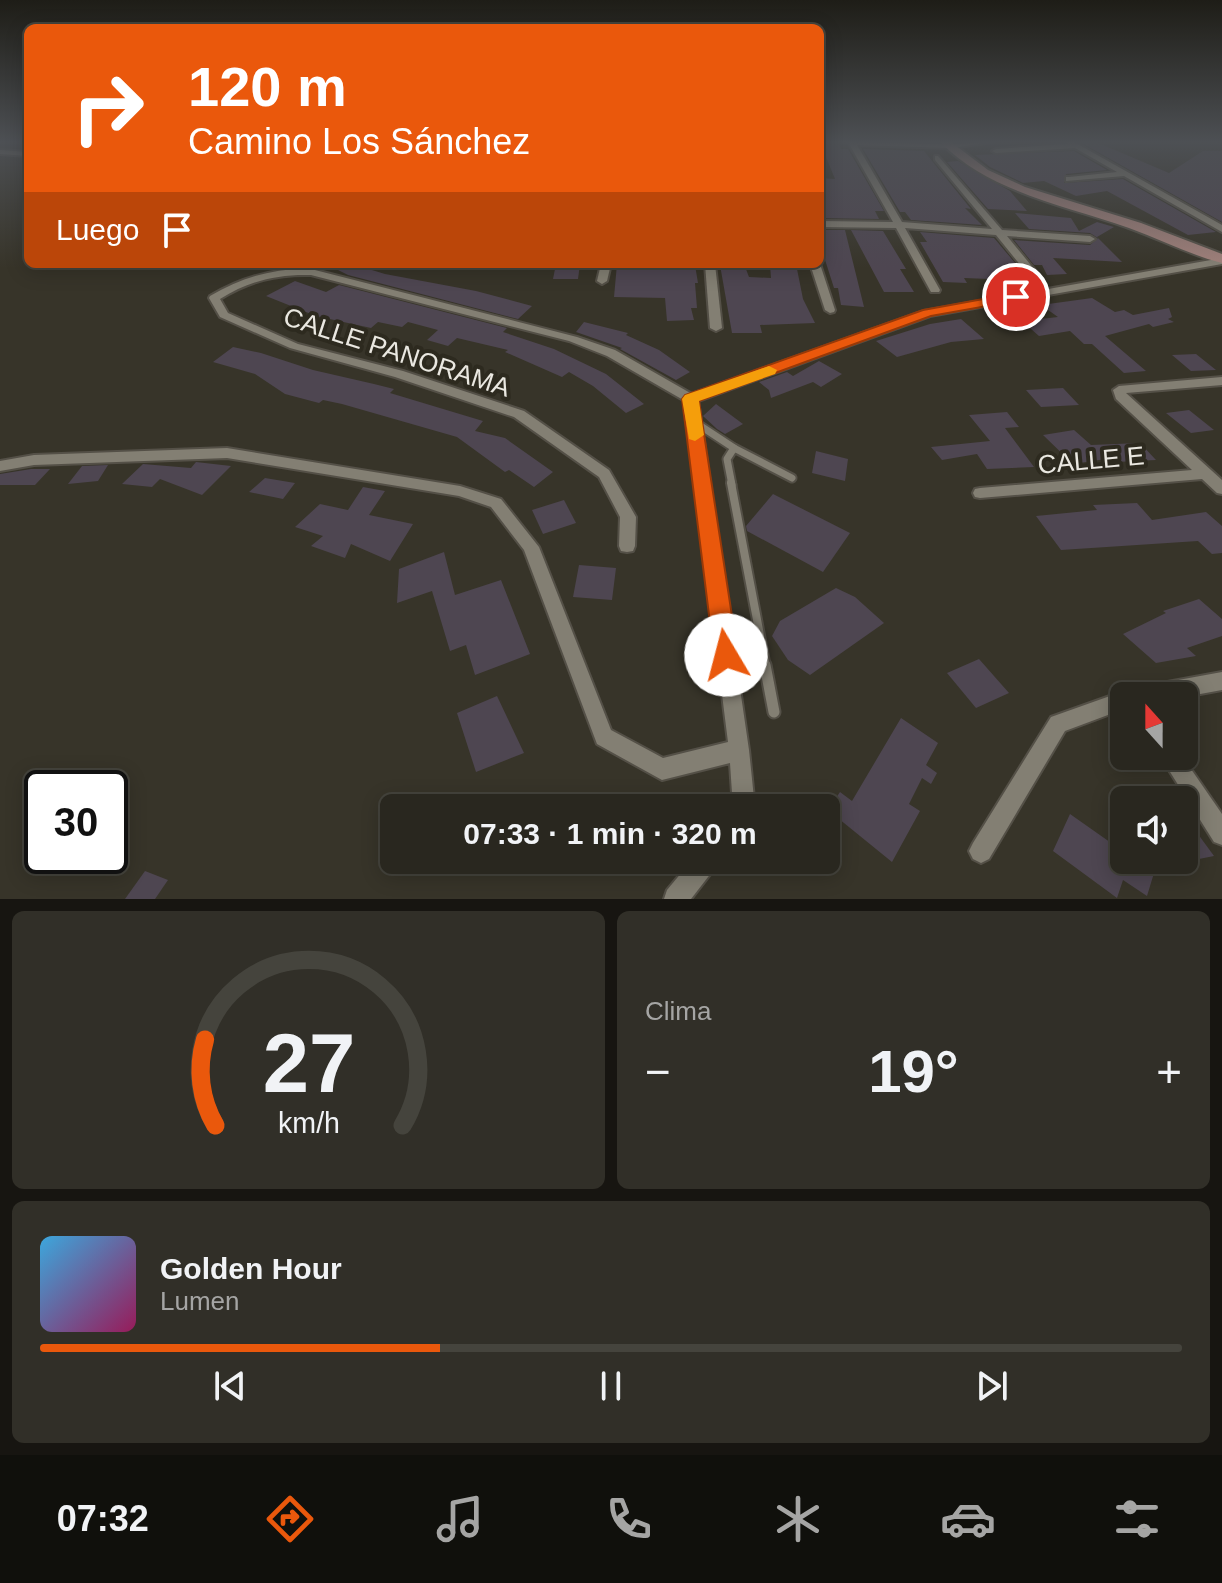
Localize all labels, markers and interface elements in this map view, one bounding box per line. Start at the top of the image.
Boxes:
text: 120 m [188,55,347,118]
icon: right [56,56,160,160]
text: Camino Los Sánchez [188,121,530,162]
icon: arrive [155,208,199,252]
text: Luego [56,213,139,246]
pin [982,263,1050,331]
icon: arrive [994,275,1038,319]
street label: CALLE PANORAMA [280,301,515,403]
street label: CALLE E [1036,440,1146,480]
position arrow [684,613,768,697]
north arrow [1110,682,1198,770]
map controls [1110,682,1198,874]
speed limit sign: 30 [24,770,128,874]
button: sound [1110,786,1198,874]
text: 07:33 · 1 min · 320 m [463,817,757,850]
text: Clima [645,996,711,1026]
text: 27 [262,1017,355,1110]
text: 19° [868,1038,959,1105]
text: − [645,1047,671,1096]
text: + [1156,1047,1182,1096]
text: km/h [278,1107,339,1139]
text: Golden Hour [160,1252,342,1285]
text: Lumen [160,1286,240,1316]
icon: previous [208,1364,252,1408]
icon: pause [589,1364,633,1408]
icon: next [970,1364,1014,1408]
icon: directions [262,1491,318,1547]
icon: music [432,1491,488,1547]
icon: phone [601,1491,657,1547]
icon: climate [770,1491,826,1547]
icon: car [940,1491,996,1547]
icon: filters [1109,1491,1165,1547]
text: 07:32 [57,1498,149,1539]

